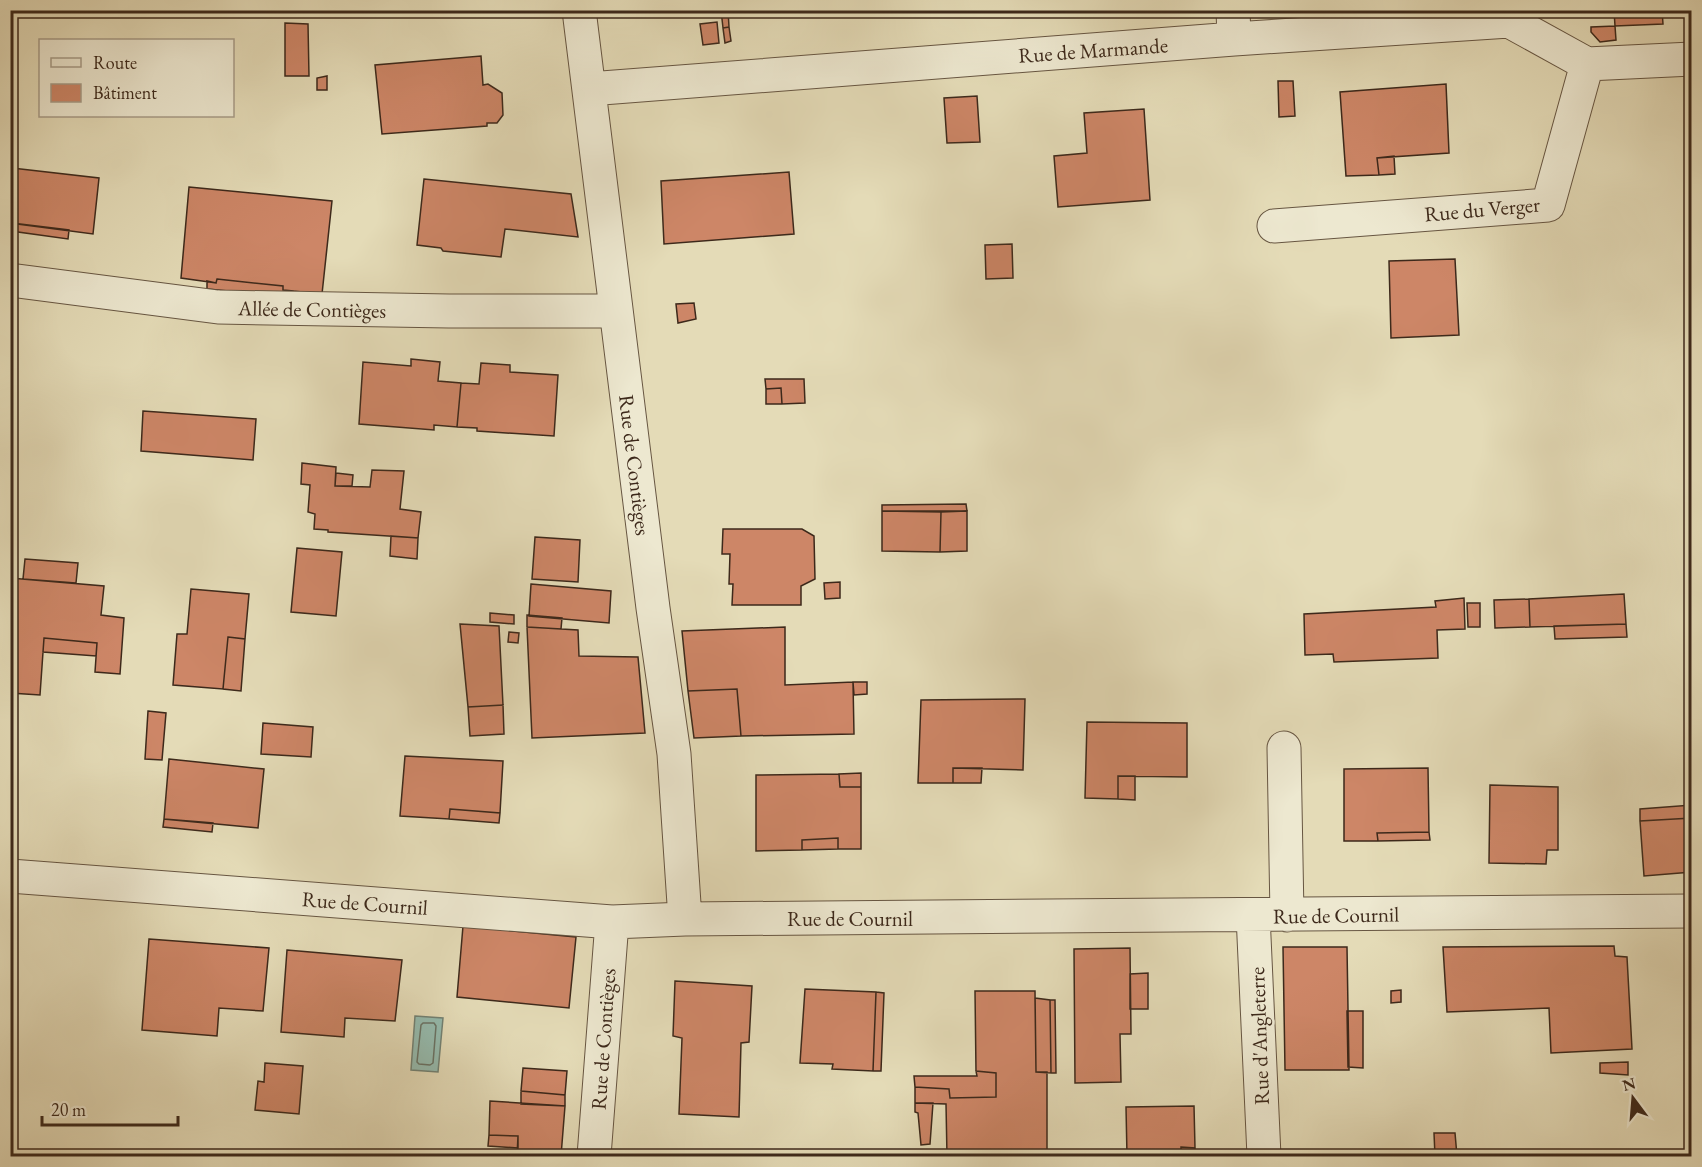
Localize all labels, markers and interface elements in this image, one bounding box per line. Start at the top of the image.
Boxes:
street label: Rue de Marmande [1017,31,1169,69]
legend [39,39,234,117]
text: Route [93,51,137,74]
text: Bâtiment [93,81,157,104]
street label: Rue du Verger [1423,191,1541,227]
street label: Allée de Contièges [237,294,387,324]
street label: Rue de Contièges [613,393,657,537]
street label: Rue de Cournil [301,885,429,921]
street label: Rue de Cournil [1273,900,1399,930]
street label: Rue de Cournil [787,905,913,932]
street label: Rue d'Angleterre [1243,966,1275,1106]
street label: Rue de Contièges [585,967,621,1111]
north arrow [1603,1068,1663,1128]
text: N [1620,1072,1638,1096]
scale bar [42,1089,178,1127]
text: 20 m [51,1098,86,1121]

